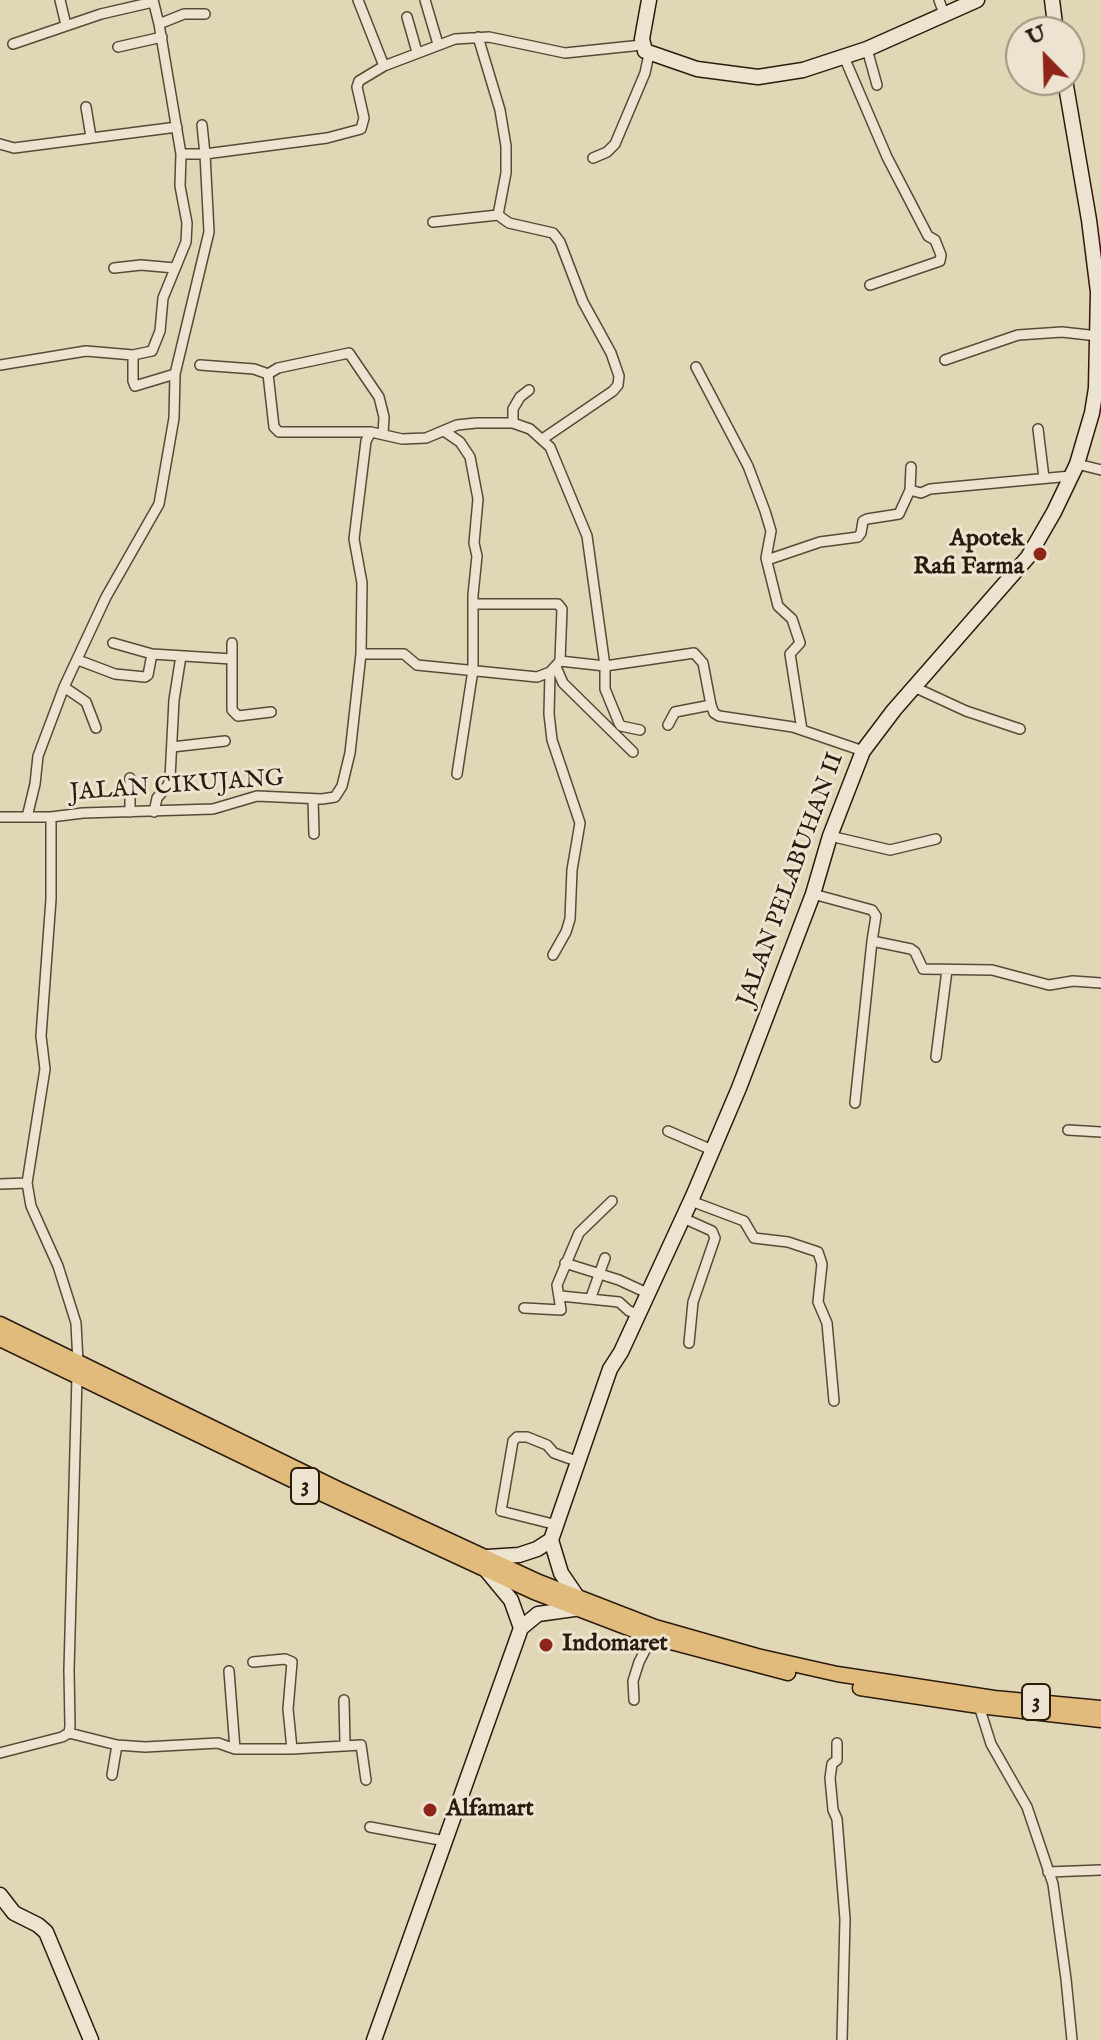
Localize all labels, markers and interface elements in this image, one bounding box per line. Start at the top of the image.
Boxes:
north arrow [1005,16,1085,96]
text: U [1022,19,1050,52]
place label: Apotek Rafi Farma [913,526,1024,582]
marker: Apotek Rafi Farma [1031,545,1049,563]
street label: JALAN PELABUHAN II [733,749,851,1011]
street label: JALAN CIKUJANG [69,765,285,809]
road number: 3 [291,1468,319,1504]
place label: Indomaret [562,1631,668,1659]
marker: Indomaret [537,1636,555,1654]
road number: 3 [1022,1684,1050,1720]
place label: Alfamart [446,1796,534,1824]
marker: Alfamart [421,1801,439,1819]

